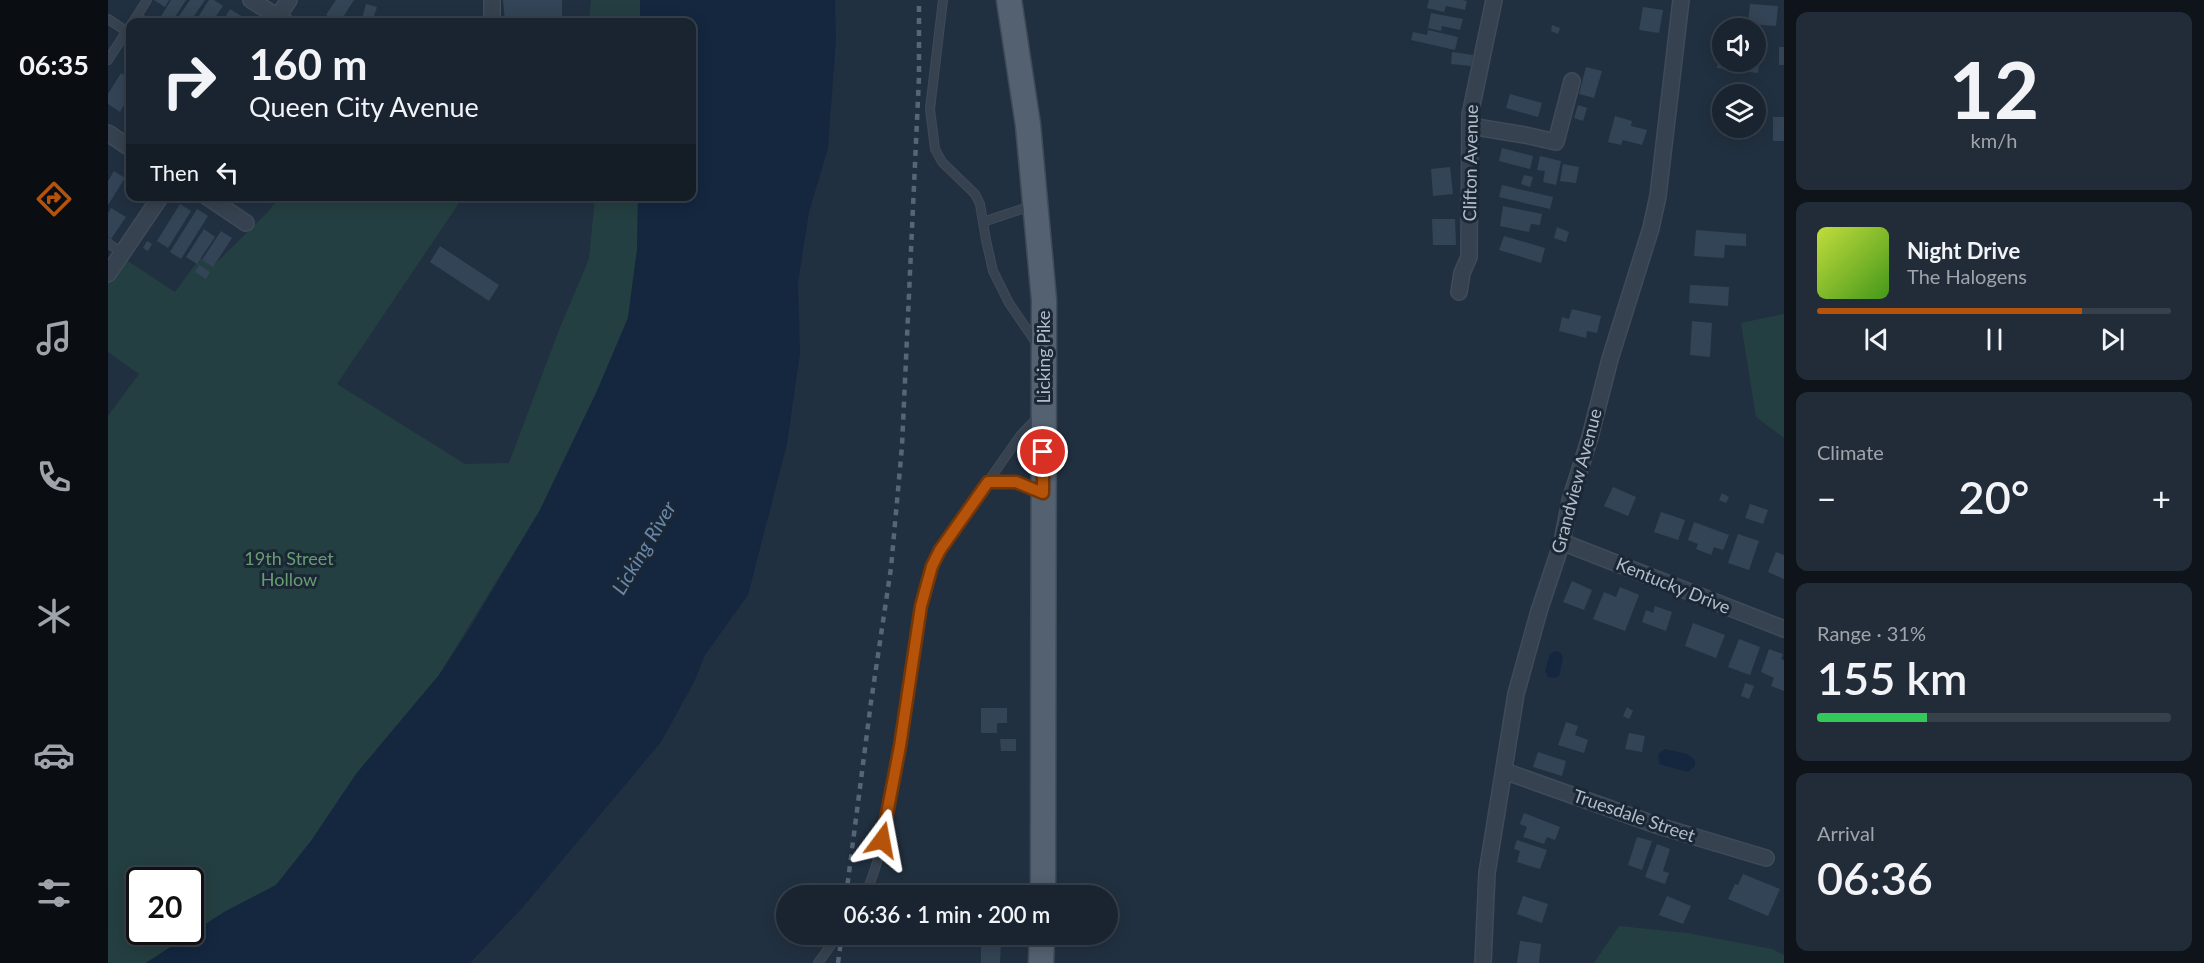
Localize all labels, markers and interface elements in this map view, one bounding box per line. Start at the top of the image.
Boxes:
map controls [1712,18,1766,138]
button: sound [1712,18,1766,72]
text: 160 m [249,39,367,89]
icon: right [150,42,228,120]
text: 12 [1949,42,2039,136]
text: 06:35 [19,48,89,81]
button: layers [1712,84,1766,138]
text: Queen City Avenue [249,90,479,123]
street label: Clifton Avenue [1458,104,1482,222]
text: km/h [1971,128,2017,152]
icon: left [211,156,244,189]
text: Then [150,159,199,186]
icon: directions [33,178,75,220]
text: Night Drive [1907,237,2020,264]
text: The Halogens [1907,264,2027,288]
street label: Licking Pike [1032,311,1054,403]
icon: music [33,317,75,359]
icon: previous [1860,323,1893,356]
icon: pause [1978,323,2011,356]
icon: next [2096,323,2129,356]
street label: Grandview Avenue [1546,406,1606,555]
pin [1017,426,1068,477]
icon: arrive [1026,435,1059,468]
text: Climate [1817,440,1884,464]
icon: phone [33,456,75,498]
text: 20° [1959,470,2029,524]
text: − [1817,478,1836,518]
text: + [2152,478,2171,518]
water label: Licking River [606,496,681,598]
park label: 19th Street Hollow [244,547,334,590]
street label: Kentucky Drive [1613,552,1734,618]
icon: climate [33,595,75,637]
text: Range · 31% [1817,621,1926,645]
text: 155 km [1817,651,1967,705]
icon: car [33,734,75,776]
street label: Truesdale Street [1571,784,1699,846]
position arrow [850,808,914,872]
text: Arrival [1817,821,1875,845]
text: 06:36 [1817,851,1933,905]
speed limit sign: 20 [126,867,204,945]
icon: filters [33,872,75,914]
text: 06:36 · 1 min · 200 m [844,901,1050,928]

